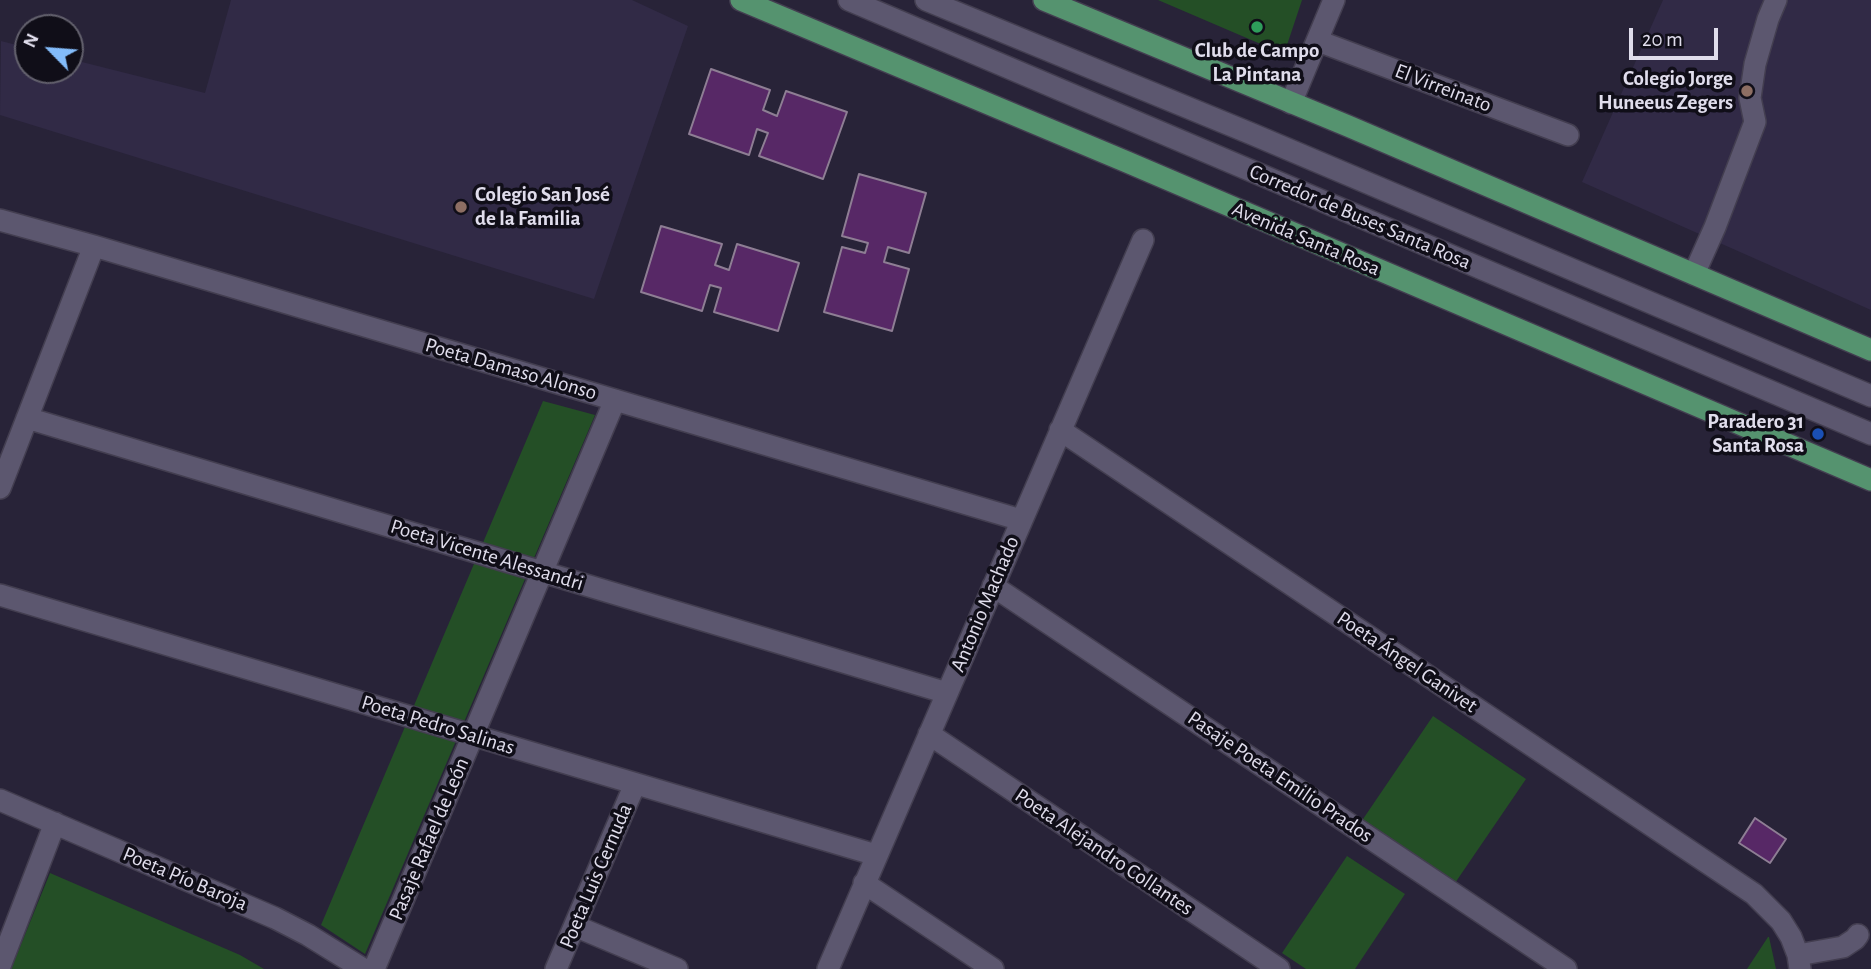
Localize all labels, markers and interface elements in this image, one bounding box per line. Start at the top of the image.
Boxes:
north arrow [14,14,84,84]
scale bar [1633,14,1722,58]
marker: Club de Campo La Pintana [1249,19,1265,35]
text: 20 m [1642,29,1683,50]
text: N [20,31,43,51]
place label: Club de Campo La Pintana [1195,38,1319,88]
street label: El Virreinato [1391,58,1495,118]
place label: Colegio Jorge Huneeus Zegers [1598,66,1733,116]
marker: Colegio Jorge Huneeus Zegers [1739,83,1755,99]
street label: Corredor de Buses Santa Rosa [1245,159,1475,275]
place label: Colegio San José de la Familia [475,182,610,232]
street label: Avenida Santa Rosa [1228,196,1384,282]
marker: Colegio San José de la Familia [453,199,469,215]
street label: Poeta Damaso Alonso [422,332,600,406]
place label: Paradero 31 Santa Rosa [1707,409,1804,459]
marker: Paradero 31 Santa Rosa [1810,426,1826,442]
street label: Poeta Vicente Alessandri [387,514,587,596]
street label: Antonio Machado [945,532,1025,676]
street label: Poeta Ángel Ganivet [1332,606,1482,718]
street label: Poeta Pedro Salinas [358,690,518,760]
street label: Pasaje Poeta Emilio Prados [1183,706,1377,848]
street label: Pasaje Rafael de León [383,754,475,924]
street label: Poeta Alejandro Collantes [1010,783,1198,921]
street label: Poeta Luis Cernuda [554,800,638,952]
street label: Poeta Pío Baroja [119,841,251,917]

